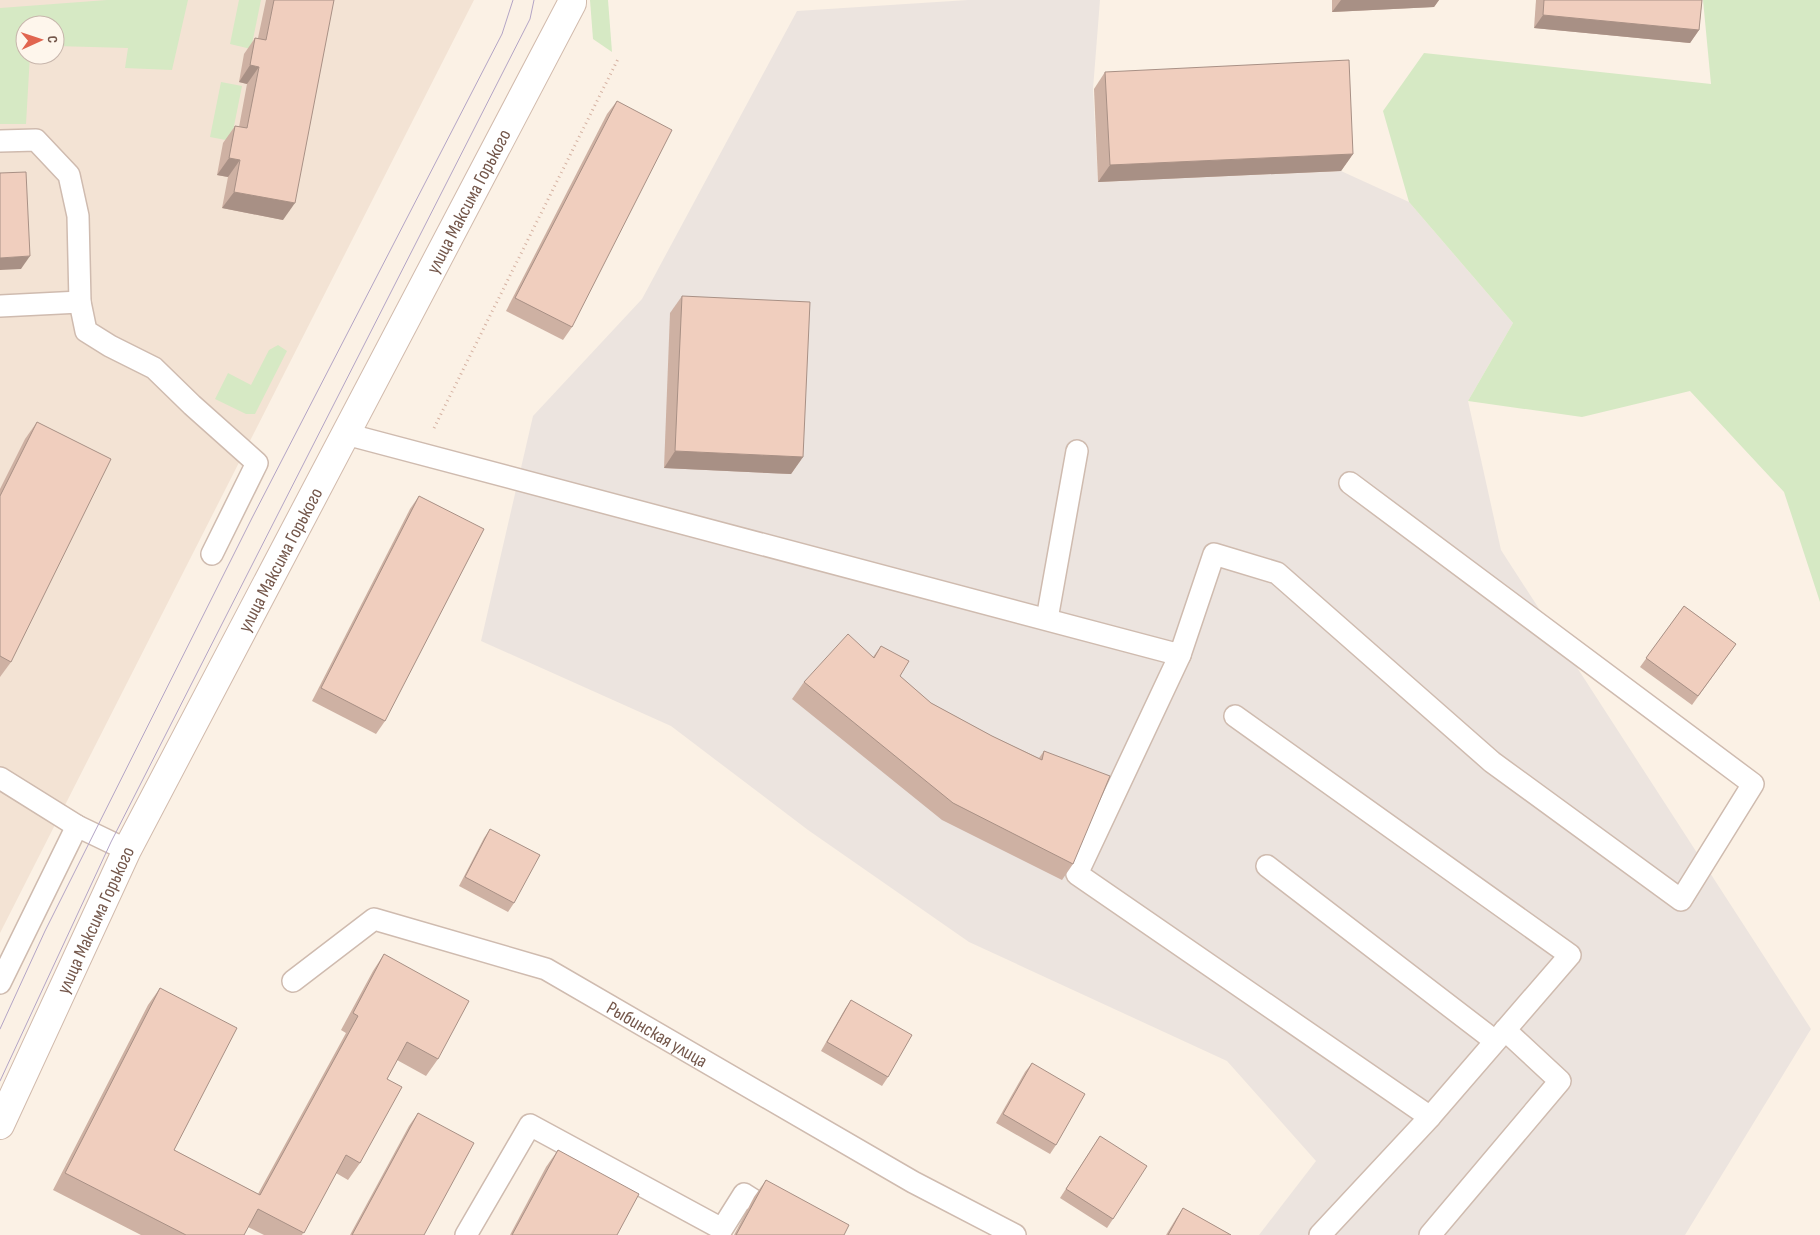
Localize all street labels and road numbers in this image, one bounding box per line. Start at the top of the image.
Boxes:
street label: улица Максима Горького [422,126,517,278]
street label: улица Максима Горького [234,484,328,636]
street label: улица Максима Горького [52,843,140,998]
street label: Рыбинская улица [602,997,711,1073]

